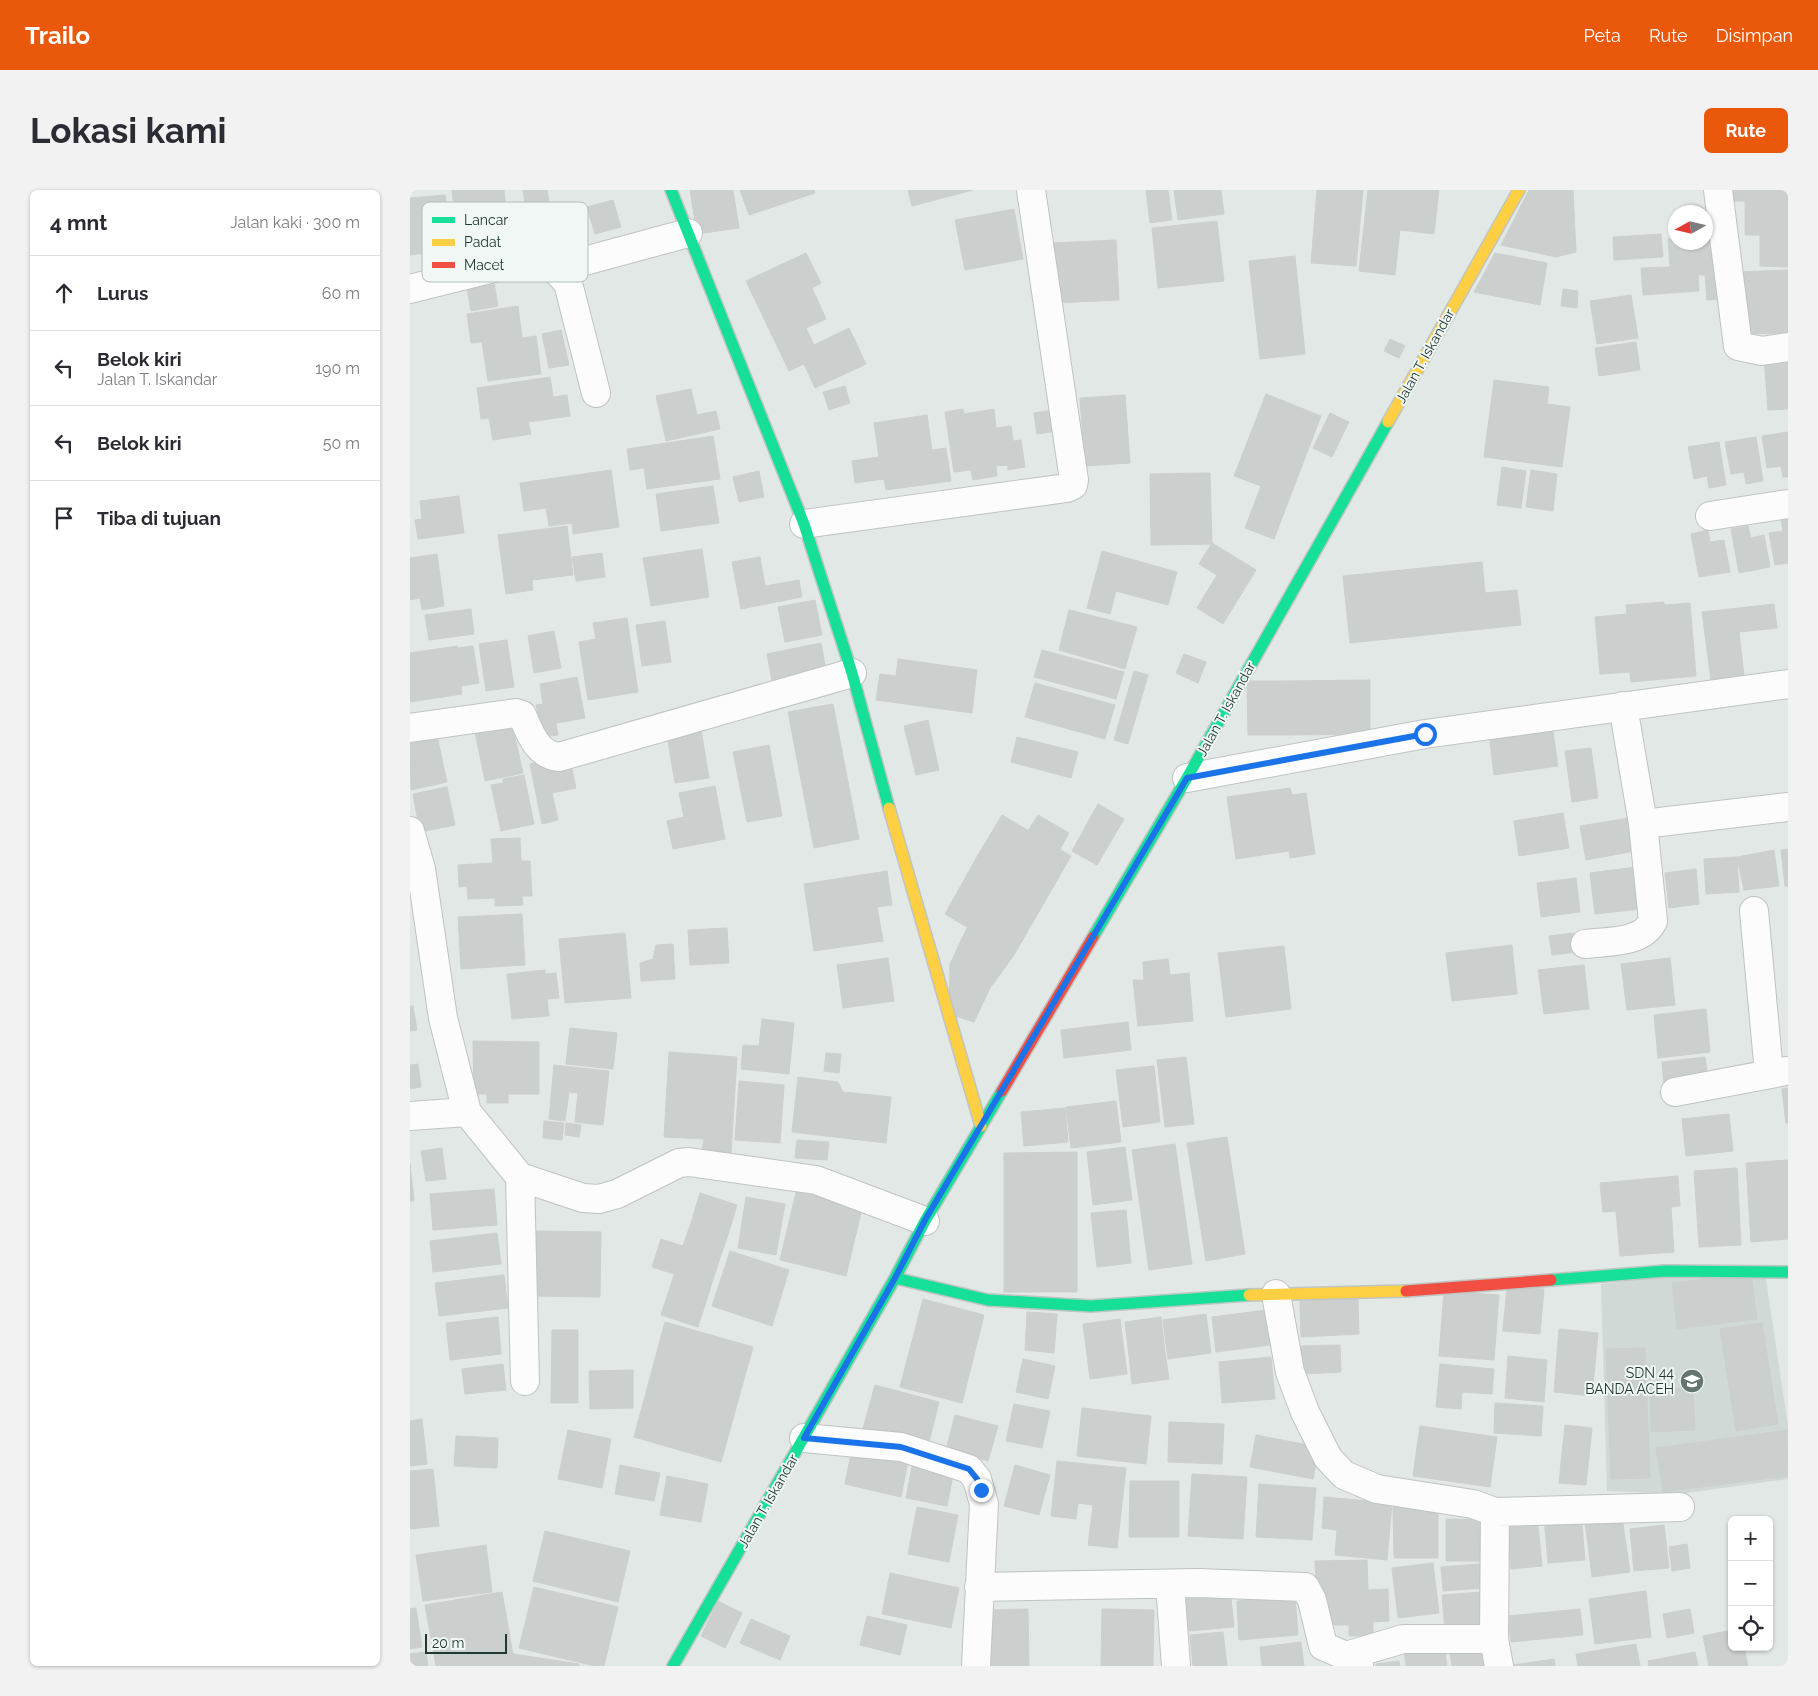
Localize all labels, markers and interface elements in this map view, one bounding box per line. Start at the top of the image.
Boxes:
text: Trailo [25,21,90,50]
text: Peta [1584,25,1621,46]
text: Rute [1649,25,1688,46]
text: Disimpan [1716,25,1793,46]
button: Rute [1704,108,1788,153]
text: Lokasi kami [30,110,227,151]
legend [422,202,588,282]
north arrow [1668,205,1713,250]
text: 4 mnt [50,210,107,235]
text: Lancar [464,212,508,228]
text: Jalan kaki · 300 m [230,213,360,232]
text: Padat [464,234,502,250]
text: Macet [464,257,505,273]
icon: ahead [50,279,78,307]
text: Lurus [97,282,148,304]
text: 60 m [322,284,360,303]
street label: Jalan T. Iskandar [1392,306,1458,406]
text: Belok kiri [97,348,182,370]
icon: left [50,354,78,382]
text: 190 m [315,359,360,378]
text: Jalan T. Iskandar [97,370,217,389]
icon: left [50,429,78,457]
text: Belok kiri [97,432,182,454]
text: 50 m [323,434,360,453]
icon: arrive [50,504,78,532]
text: Tiba di tujuan [97,507,221,529]
street label: Jalan T. Iskandar [1193,659,1259,759]
route start [1414,723,1437,746]
place label: SDN 44 BANDA ACEH [1585,1365,1674,1397]
school or university icon: SDN 44 BANDA ACEH [1679,1368,1705,1394]
street label: Jalan T. Iskandar [735,1451,801,1551]
route end [970,1479,993,1502]
map controls [1728,1516,1773,1651]
button: + [1728,1516,1773,1561]
button: − [1728,1561,1773,1606]
button: locate [1728,1606,1773,1651]
scale bar [425,1631,508,1654]
text: 20 m [432,1635,464,1651]

